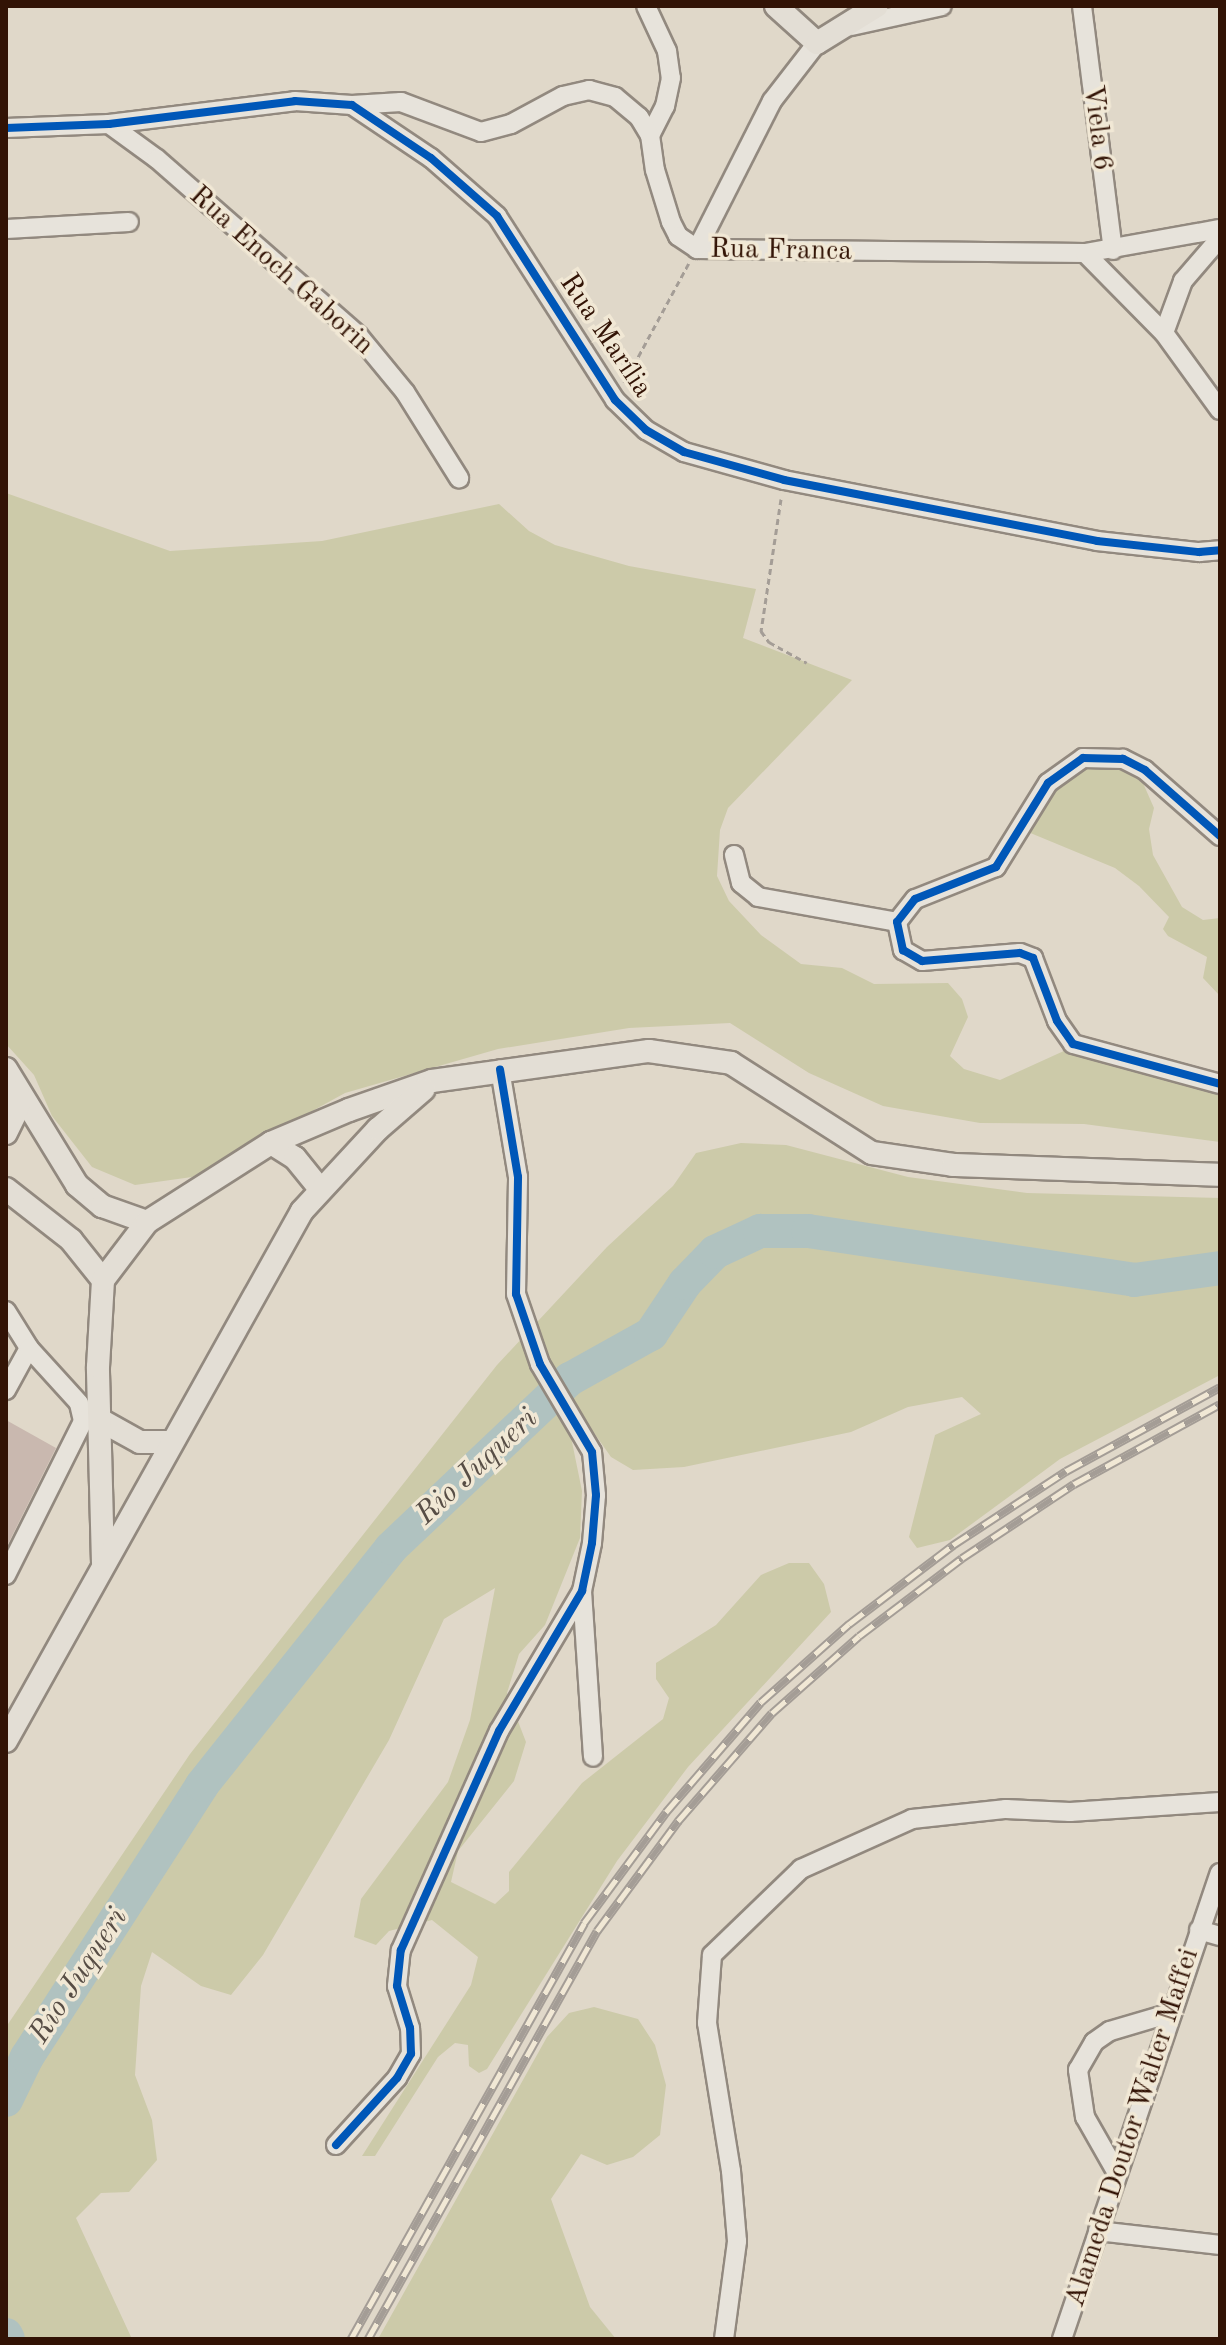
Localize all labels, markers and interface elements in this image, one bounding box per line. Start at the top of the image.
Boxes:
street label: Viela 6 [1075,83,1119,173]
street label: Rua Enoch Gaborin [182,179,380,363]
street label: Rua Franca [710,233,852,269]
street label: Rua Marília [551,268,659,404]
water label: Rio Juqueri [408,1401,546,1533]
water label: Rio Juqueri [22,1902,136,2050]
street label: Alameda Doutor Walter Maffei [1059,1944,1207,2312]

